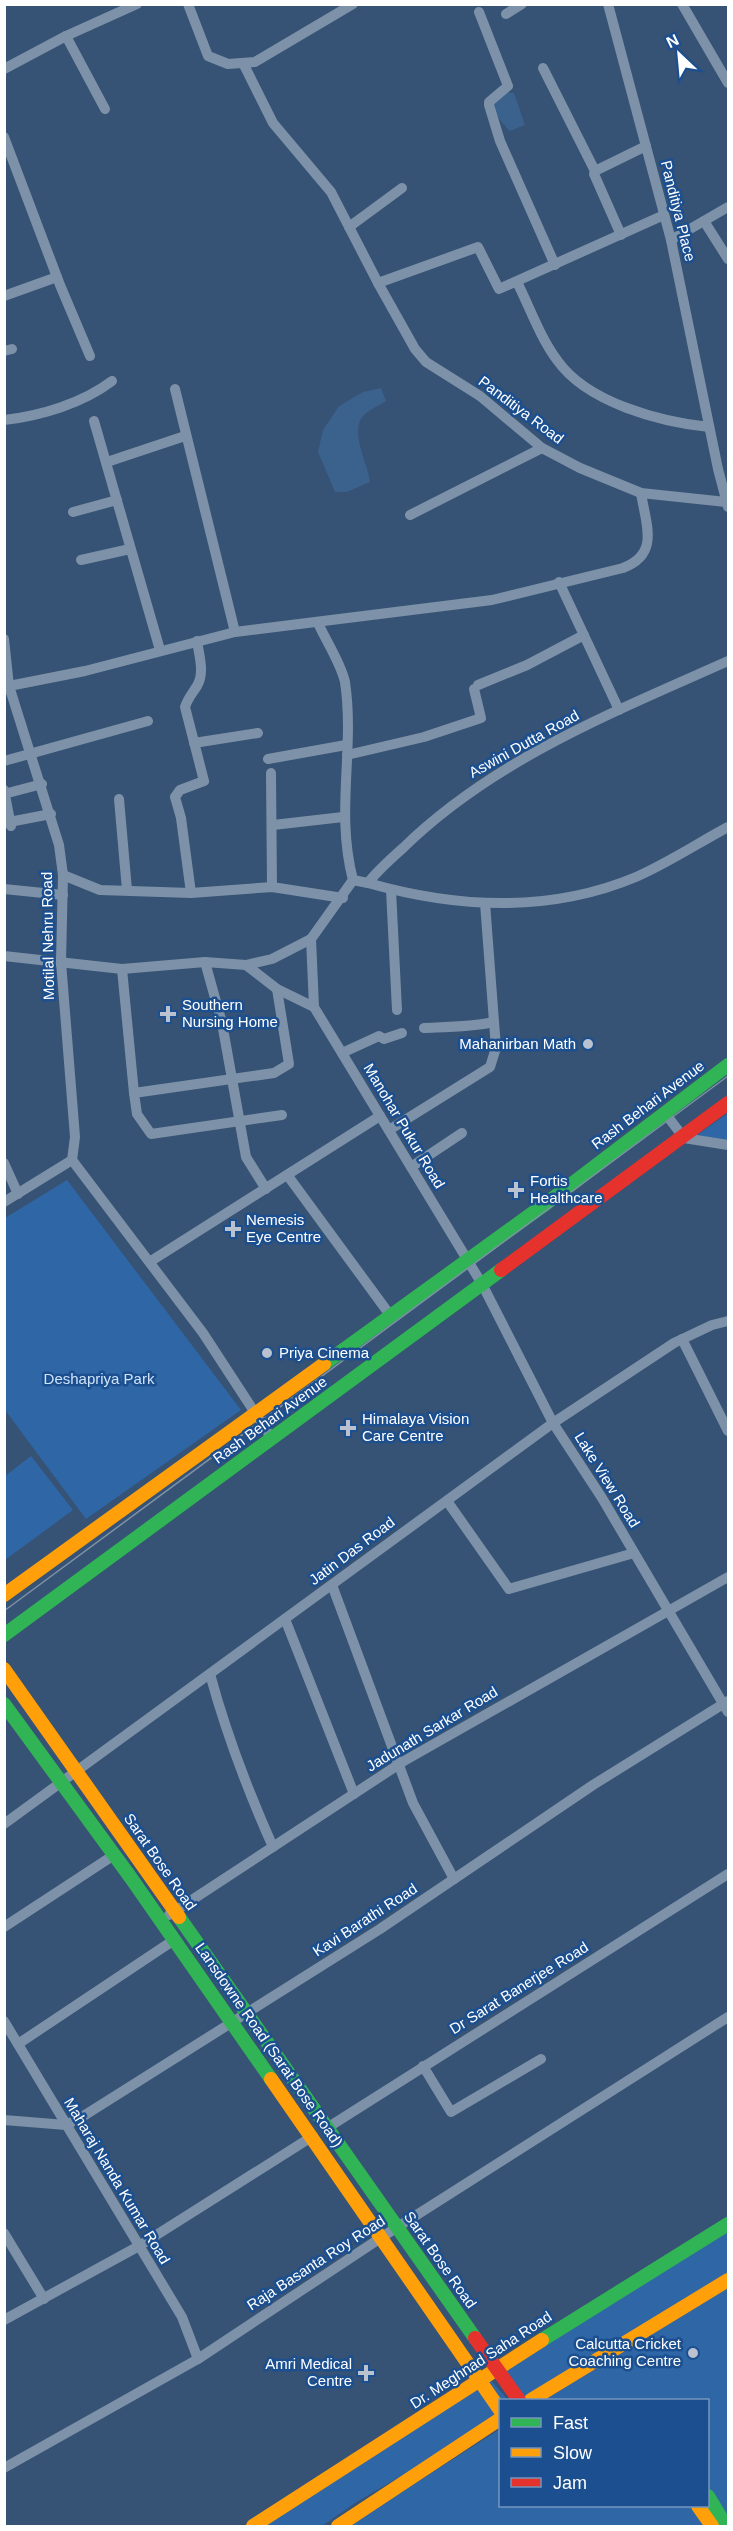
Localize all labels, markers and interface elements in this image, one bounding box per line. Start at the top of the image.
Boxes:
north arrow [649,24,709,84]
text: N [664,31,682,51]
street label: Panditiya Place [658,159,699,263]
street label: Panditiya Road [476,372,567,447]
street label: Aswini Dutta Road [466,706,582,781]
street label: Motilal Nehru Road [38,872,57,1000]
place label: Southern Nursing Home [182,996,278,1030]
marker: Southern Nursing Home [159,1005,177,1023]
place label: Mahanirban Math [459,1035,576,1052]
marker: Mahanirban Math [581,1037,595,1051]
street label: Rash Behari Avenue [588,1057,707,1152]
street label: Manohar Pukur Road [360,1060,448,1191]
place label: Fortis Healthcare [530,1172,603,1206]
marker: Fortis Healthcare [507,1181,525,1199]
place label: Nemesis Eye Centre [246,1211,321,1245]
marker: Nemesis Eye Centre [224,1220,242,1238]
place label: Priya Cinema [279,1344,370,1361]
marker: Priya Cinema [260,1346,274,1360]
park label: Deshapriya Park [44,1370,155,1387]
street label: Rash Behari Avenue [209,1373,330,1467]
place label: Himalaya Vision Care Centre [362,1410,469,1444]
marker: Himalaya Vision Care Centre [339,1419,357,1437]
street label: Lake View Road [571,1429,644,1530]
street label: Jatin Das Road [306,1513,398,1588]
street label: Jadunath Sarkar Road [363,1683,500,1775]
street label: Sarat Bose Road [121,1810,200,1913]
street label: Kavi Barathi Road [309,1880,420,1960]
street label: Dr Sarat Banerjee Road [446,1938,591,2037]
street label: Lansdowne Road (Sarat Bose Road) [192,1939,347,2150]
street label: Maharaj Nanda Kumar Road [61,2095,174,2267]
street label: Sarat Bose Road [401,2208,480,2311]
street label: Raja Basanta Roy Road [244,2212,388,2314]
street label: Dr. Meghnad Saha Road [407,2307,555,2412]
place label: Calcutta Cricket Coaching Centre [568,2335,682,2369]
marker: Calcutta Cricket Coaching Centre [686,2346,700,2360]
place label: Amri Medical Centre [265,2355,352,2389]
marker: Amri Medical Centre [357,2364,375,2382]
legend [499,2399,709,2507]
text: Fast [553,2413,588,2433]
text: Slow [553,2443,593,2463]
text: Jam [553,2473,587,2493]

